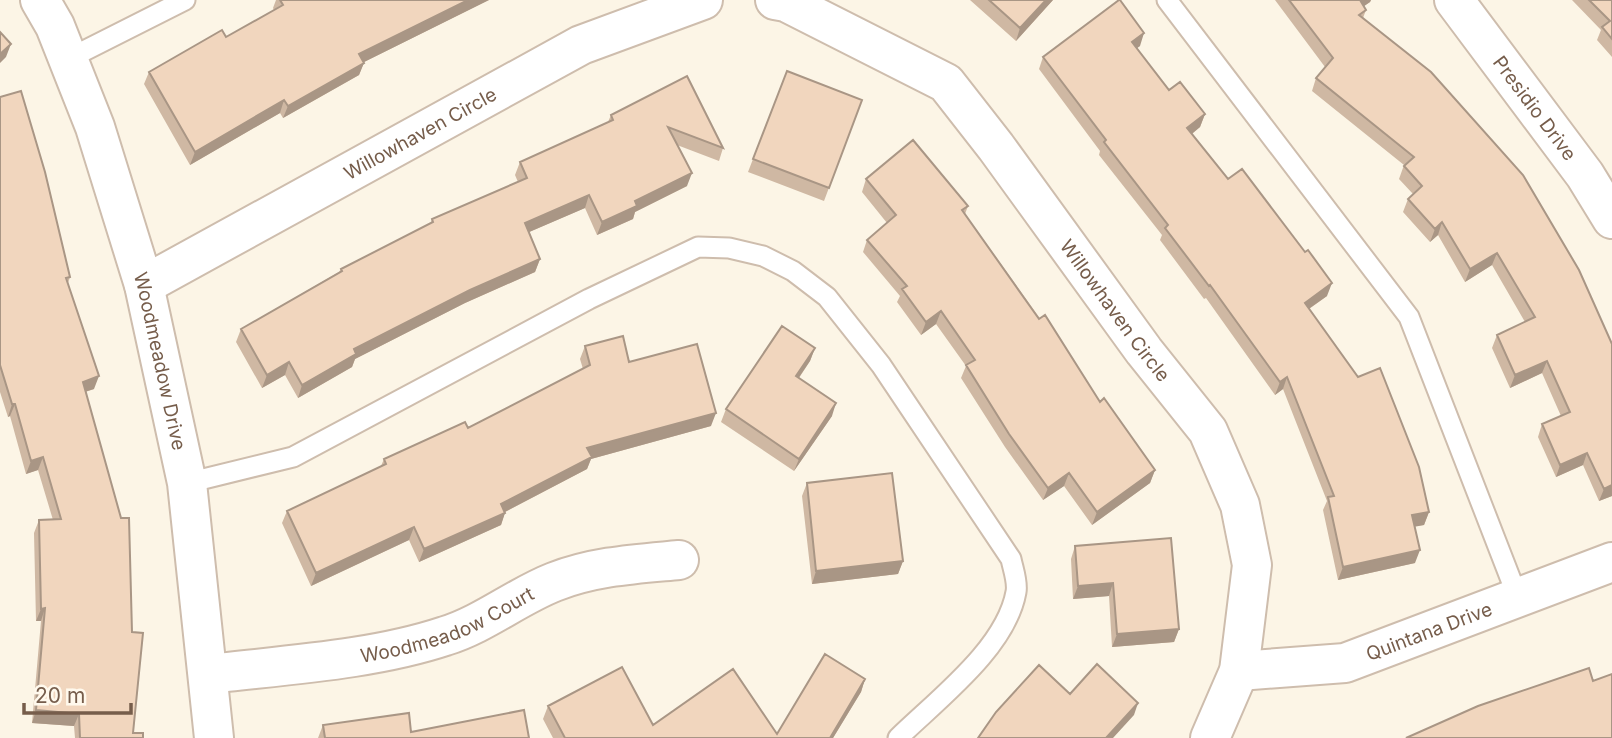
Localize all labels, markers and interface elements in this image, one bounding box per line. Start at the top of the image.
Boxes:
street label: Presidio Drive [1488,51,1582,165]
street label: Willowhaven Circle [340,82,500,185]
street label: Willowhaven Circle [1055,235,1175,386]
street label: Woodmeadow Drive [129,269,191,452]
street label: Woodmeadow Court [359,582,538,667]
street label: Quintana Drive [1363,597,1495,666]
scale bar [24,672,131,716]
text: 20 m [35,683,85,708]

